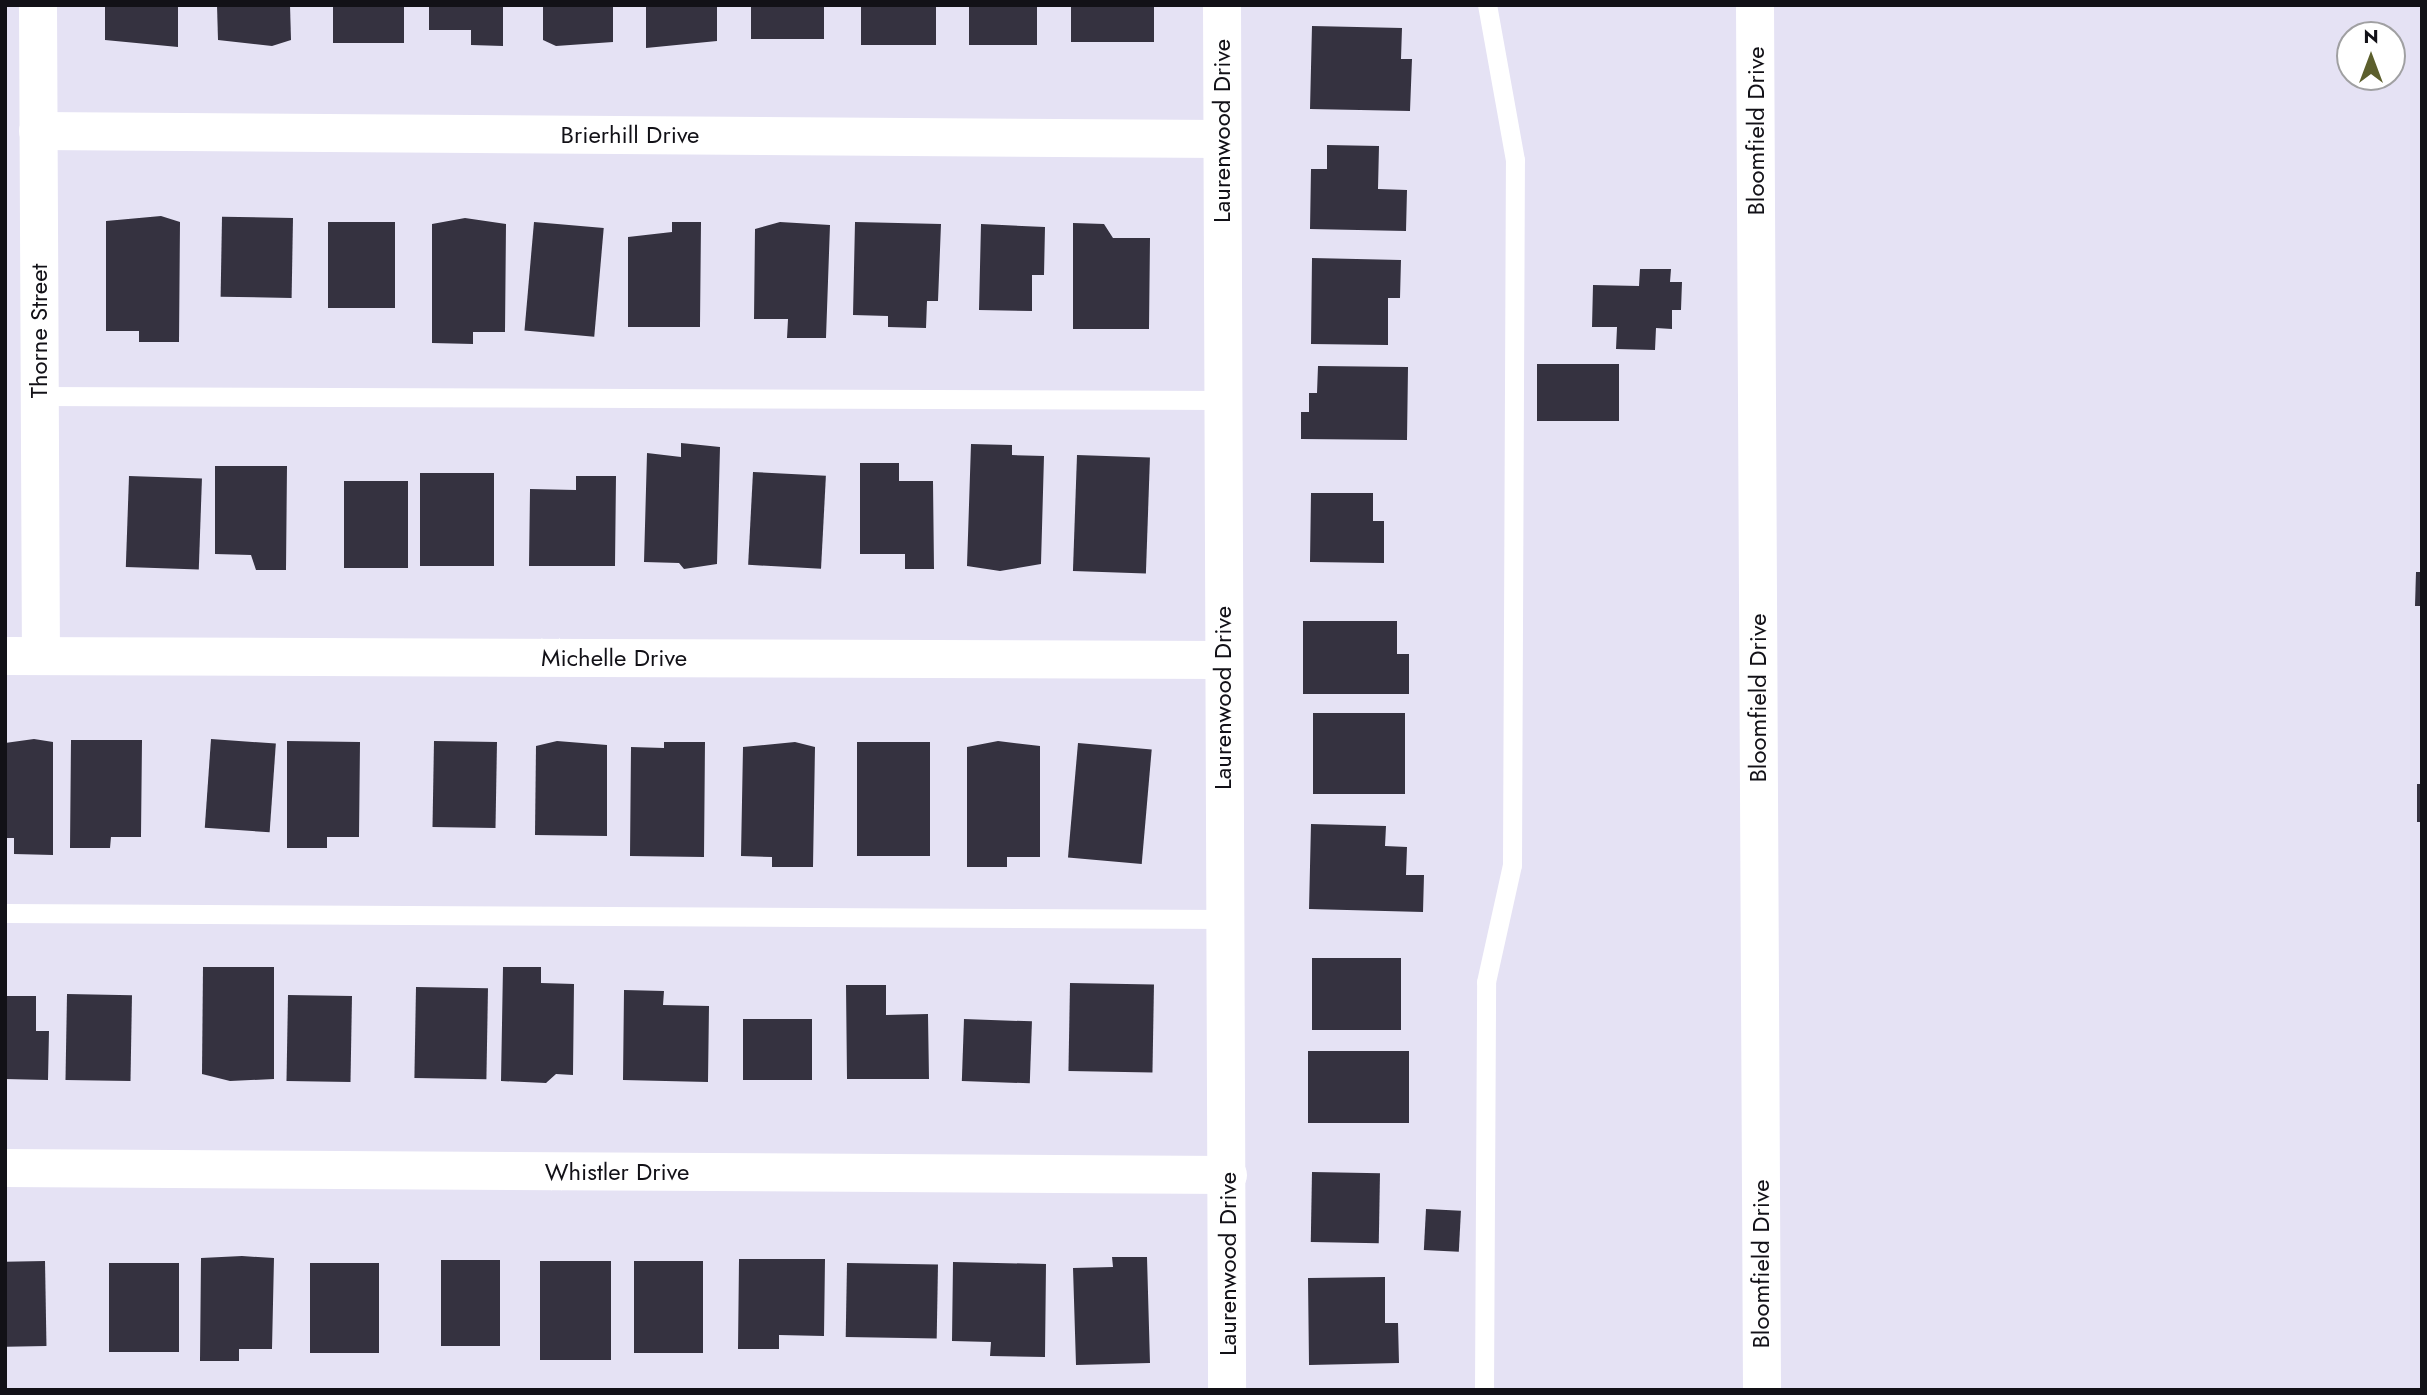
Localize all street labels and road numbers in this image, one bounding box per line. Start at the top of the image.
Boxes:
street label: Laurenwood Drive [1208,39,1236,223]
street label: Bloomfield Drive [1742,46,1770,216]
street label: Brierhill Drive [561,121,699,149]
street label: Thorne Street [25,264,53,398]
street label: Laurenwood Drive [1209,606,1237,790]
street label: Bloomfield Drive [1744,613,1772,783]
street label: Michelle Drive [541,644,687,672]
street label: Whistler Drive [545,1158,689,1186]
street label: Laurenwood Drive [1214,1172,1242,1356]
street label: Bloomfield Drive [1747,1179,1775,1349]

